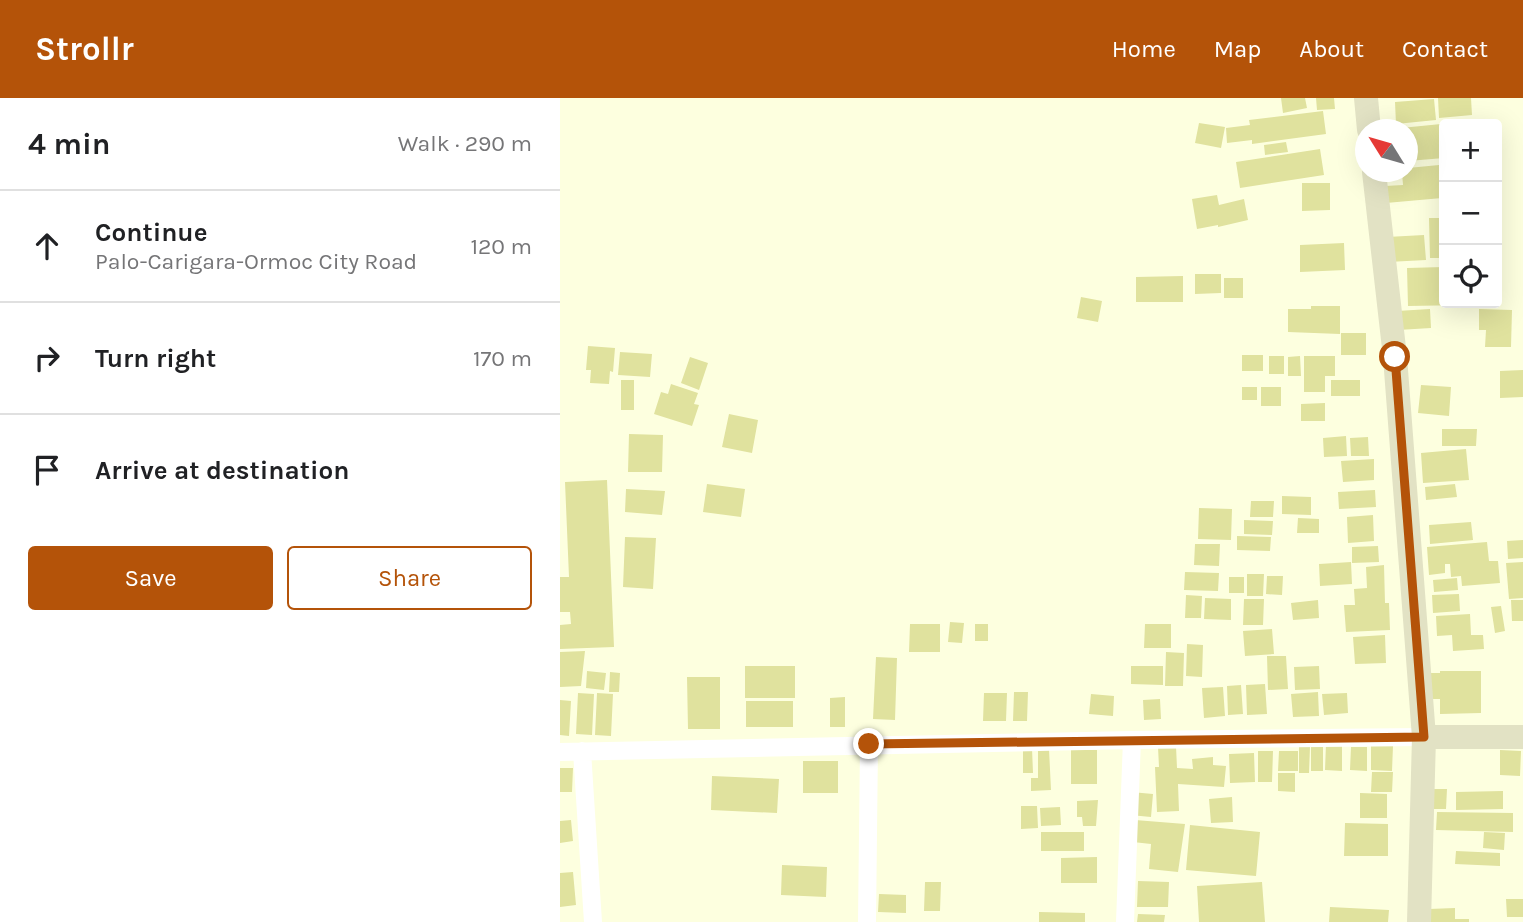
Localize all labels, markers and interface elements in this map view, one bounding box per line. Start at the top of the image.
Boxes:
text: Strollr [35,30,134,68]
text: Home [1112,35,1176,63]
text: Map [1214,35,1261,63]
text: About [1299,35,1364,63]
text: Contact [1402,35,1488,63]
north arrow [1355,119,1418,182]
map controls [1439,119,1502,308]
button: + [1439,119,1502,182]
text: 4 min [28,126,110,162]
text: Walk · 290 m [398,130,532,157]
button: − [1439,182,1502,245]
text: Continue [95,217,207,248]
icon: ahead [28,227,66,265]
text: 120 m [470,233,532,260]
button: locate [1439,245,1502,308]
text: Palo-Carigara-Ormoc City Road [95,248,417,275]
icon: right [28,339,66,377]
route start [1379,341,1410,372]
text: Turn right [95,343,216,374]
text: 170 m [473,345,532,372]
icon: arrive [28,451,66,489]
text: Arrive at destination [95,455,349,486]
button: Save [28,546,273,610]
button: Share [287,546,532,610]
route end [853,728,884,759]

